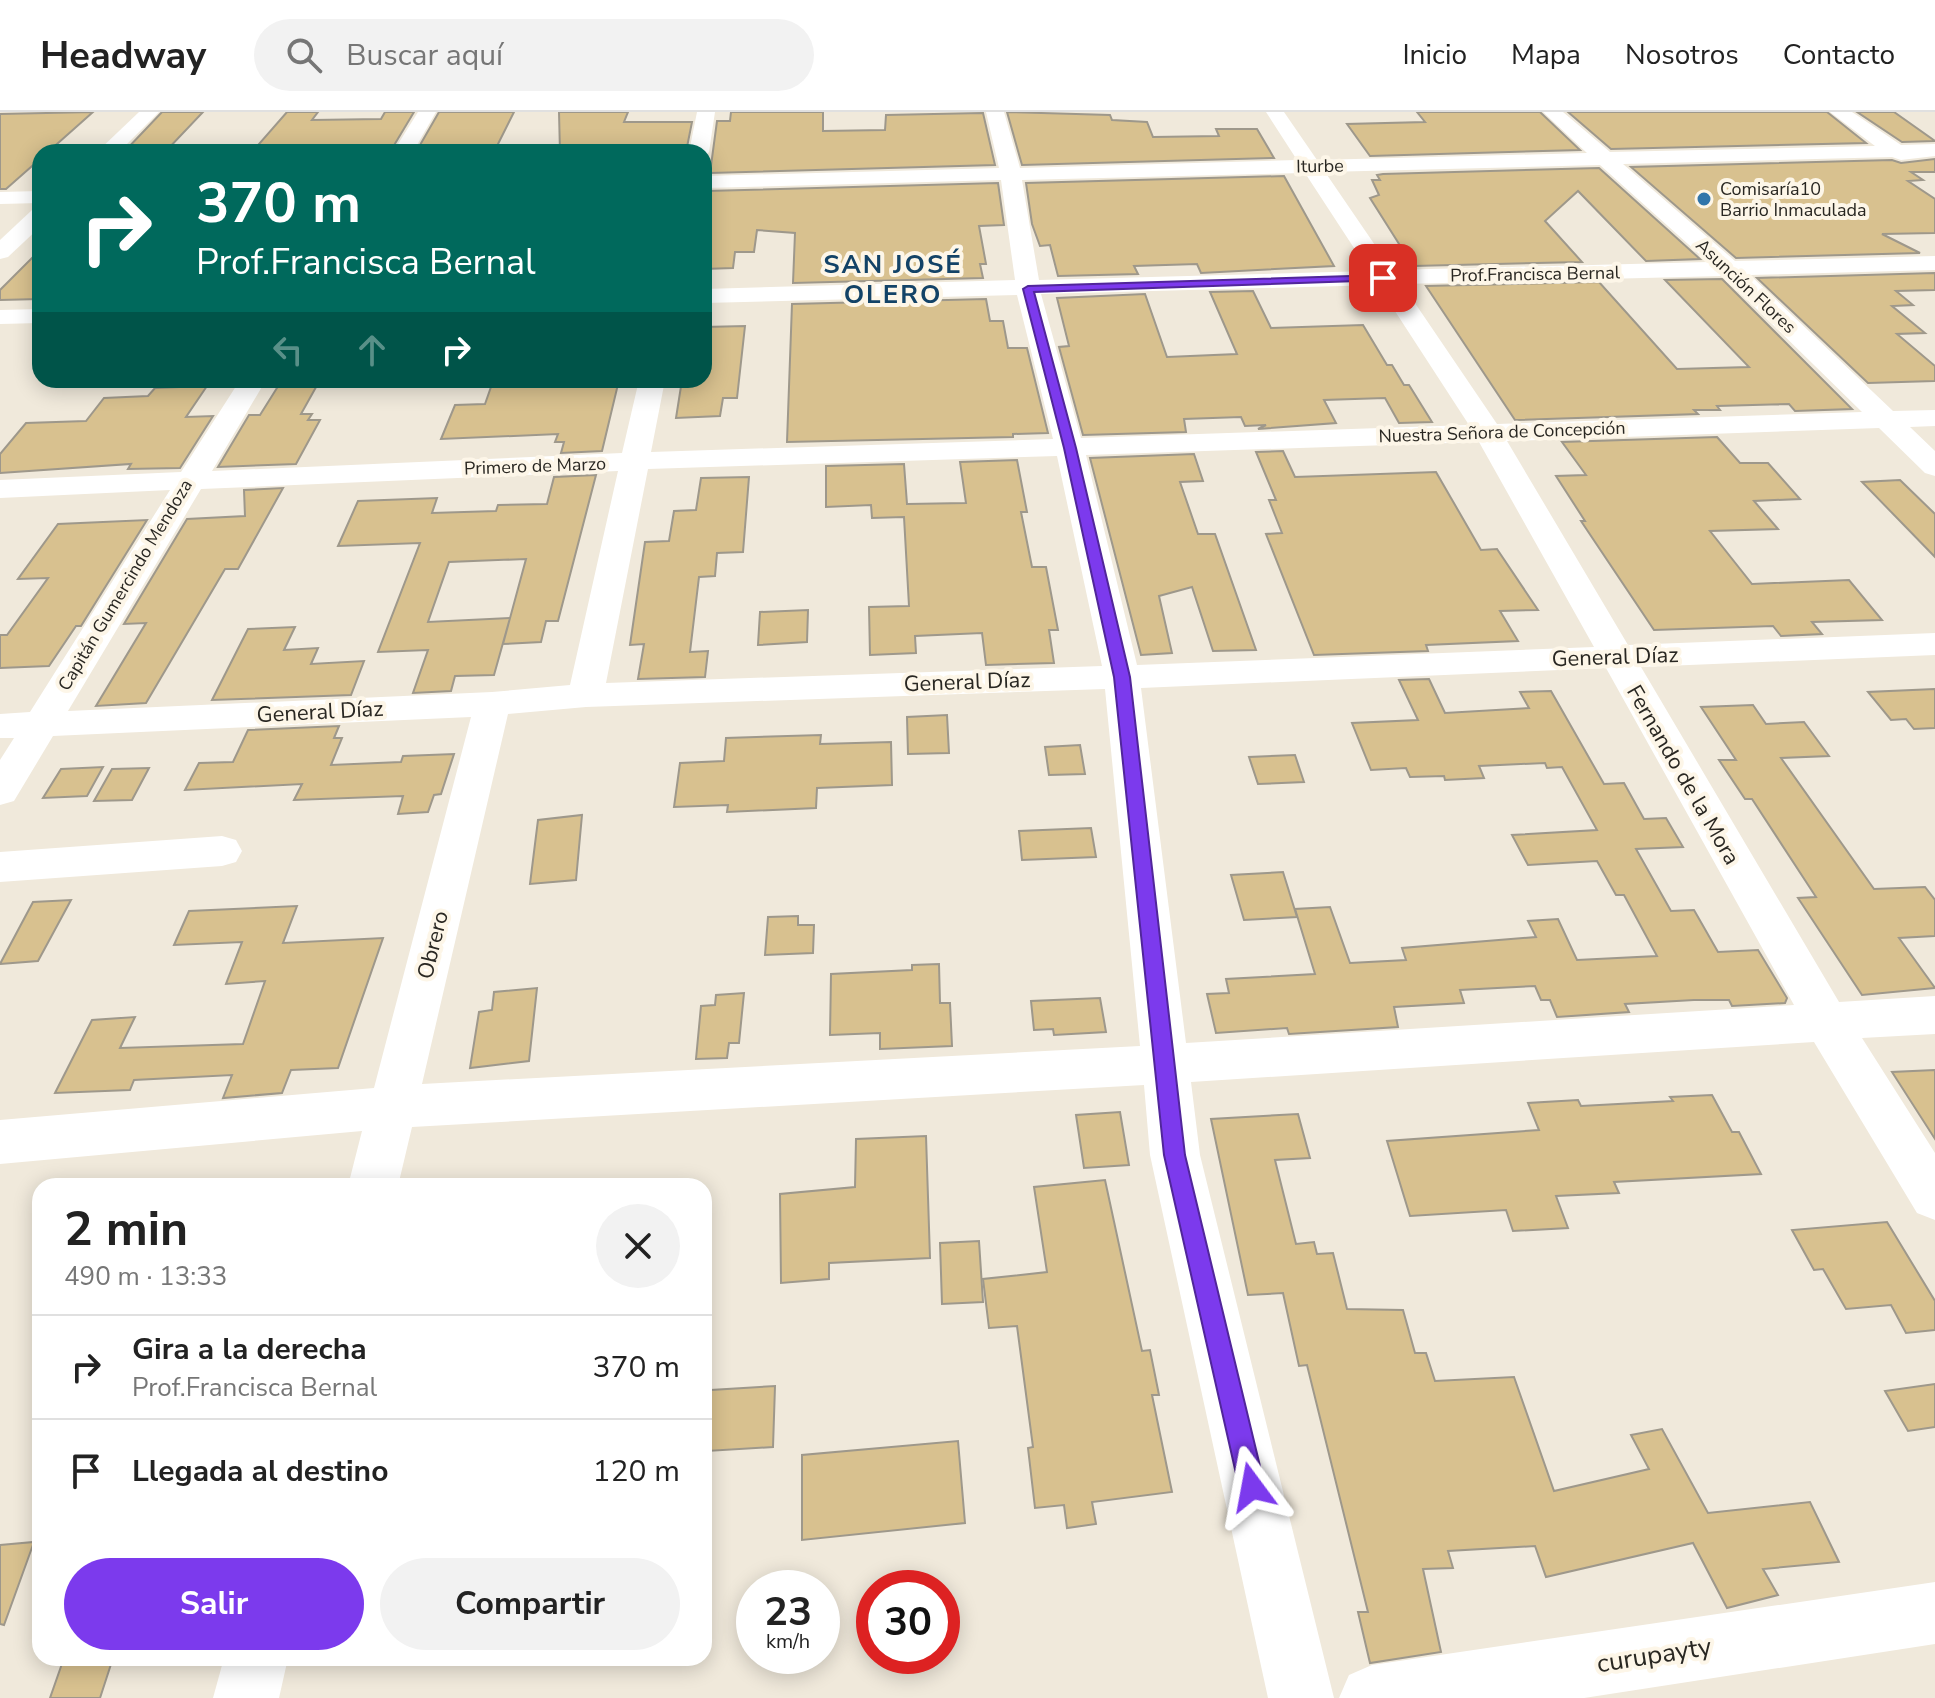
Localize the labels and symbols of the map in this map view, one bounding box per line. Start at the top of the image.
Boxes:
street label: Iturbe [1296,154,1344,178]
place label: Comisaría10 Barrio Inmaculada [1720,177,1867,222]
marker: Comisaría10 Barrio Inmaculada [1695,190,1713,208]
street label: Asunción Flores [1691,233,1801,339]
pin [1349,244,1417,312]
district label: SAN JOSÉ OLERO [823,247,963,312]
street label: Prof.Francisca Bernal [1450,261,1621,287]
street label: Nuestra Señora de Concepción [1378,416,1626,448]
street label: Primero de Marzo [464,452,606,480]
street label: Capitán Gumercindo Mendoza [52,475,198,695]
street label: General Díaz [1551,640,1679,674]
street label: General Díaz [903,665,1031,699]
street label: Fernando de la Mora [1619,680,1747,870]
street label: General Díaz [256,694,384,730]
street label: Obrero [410,908,456,982]
position arrow [1210,1445,1294,1529]
speed limit sign: 30 [856,1570,960,1674]
street label: curupayty [1594,1629,1714,1681]

